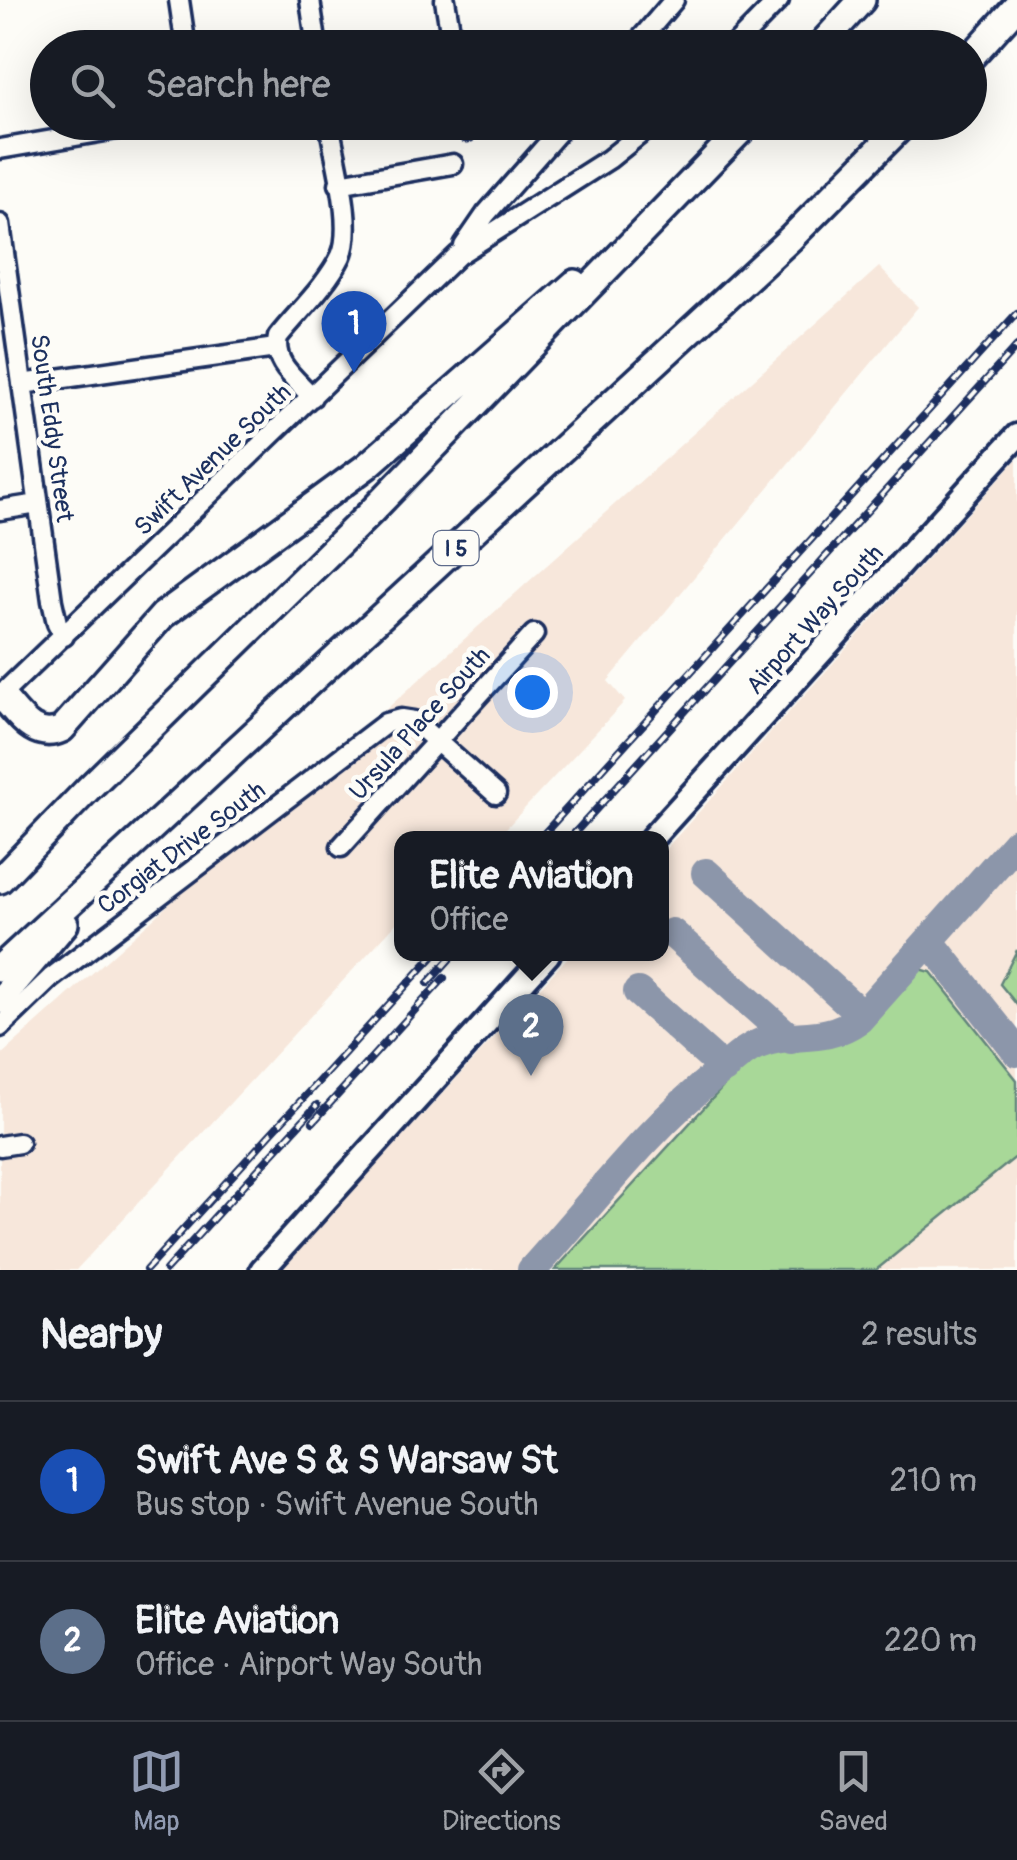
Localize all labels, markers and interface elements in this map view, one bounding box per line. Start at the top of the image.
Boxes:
search box [30,30,987,140]
icon: search [65,58,120,113]
text: Search here [145,61,331,109]
pin: 1 [322,290,386,373]
street label: South Eddy Street [23,332,80,525]
street label: Swift Avenue South [128,377,298,543]
road number: I 5 [434,531,478,565]
street label: Airport Way South [740,539,890,701]
street label: Ursula Place South [343,641,497,807]
your location [507,667,558,718]
street label: Corgiat Drive South [92,775,272,921]
popup [394,831,669,961]
text: Elite Aviation [429,852,634,900]
text: Office [429,900,508,940]
pin: 2 [498,994,564,1076]
text: Nearby [40,1309,162,1361]
text: 2 results [861,1315,977,1355]
text: Swift Ave S & S Warsaw St [135,1437,558,1485]
text: 1 [66,1461,79,1501]
text: 210 m [889,1461,977,1501]
text: Bus stop · Swift Avenue South [135,1485,538,1525]
text: Elite Aviation [135,1597,339,1645]
text: 2 [64,1621,81,1661]
text: 220 m [884,1621,977,1661]
text: Office · Airport Way South [135,1645,482,1685]
tab: Map [129,1744,184,1839]
tab: Directions [442,1744,561,1839]
tab: Saved [819,1744,888,1839]

